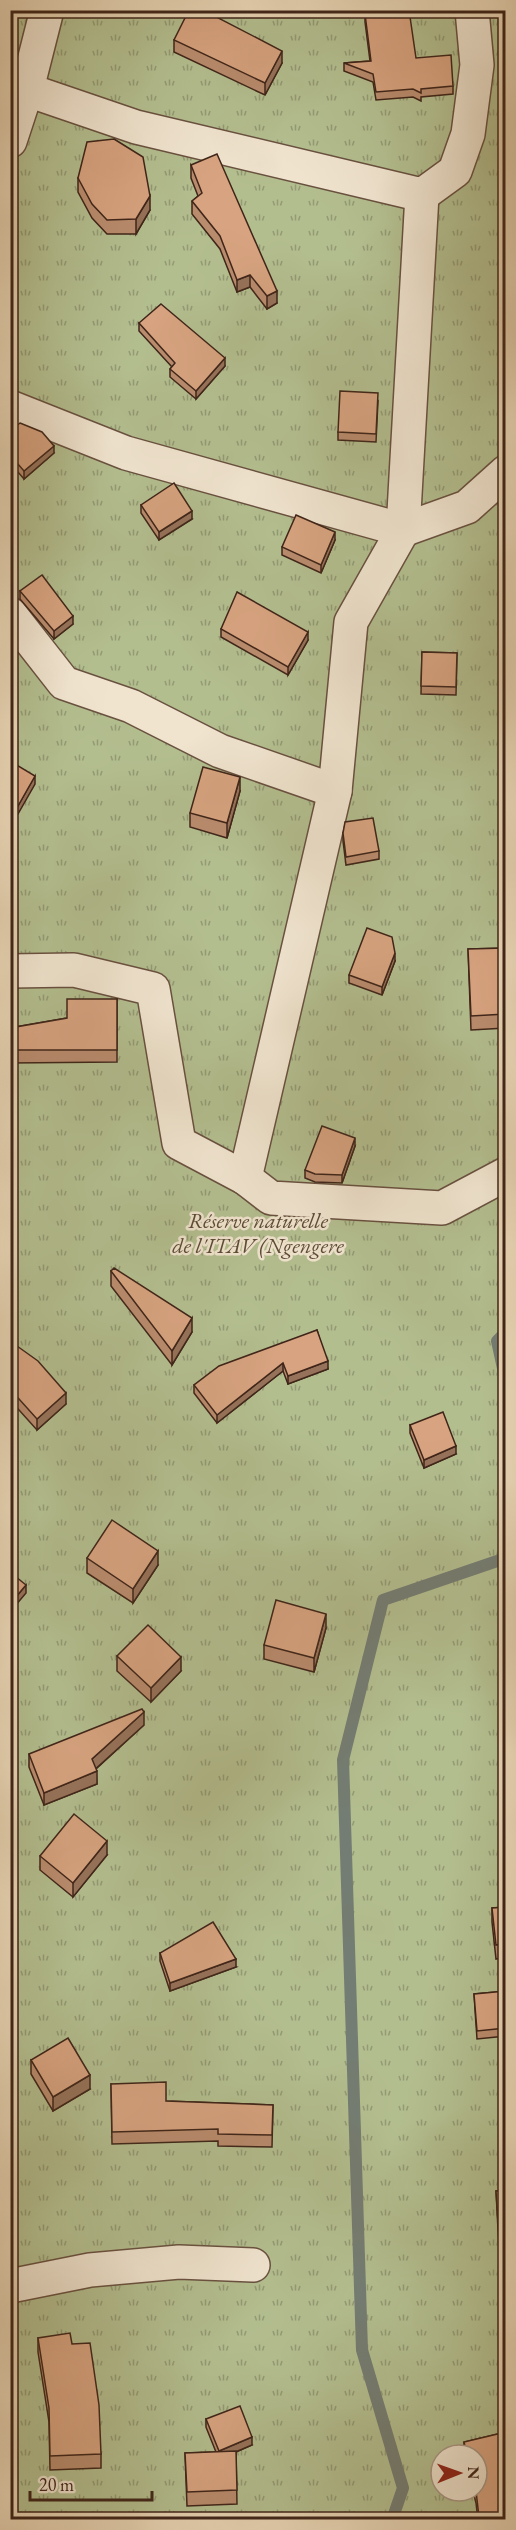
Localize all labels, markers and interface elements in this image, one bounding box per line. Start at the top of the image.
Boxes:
park label: Réserve naturelle de l'ITAV (Ngengere [172,1206,344,1260]
north arrow [429,2443,489,2503]
scale bar [30,2464,152,2502]
text: N [463,2466,484,2479]
text: 20 m [39,2473,74,2496]

